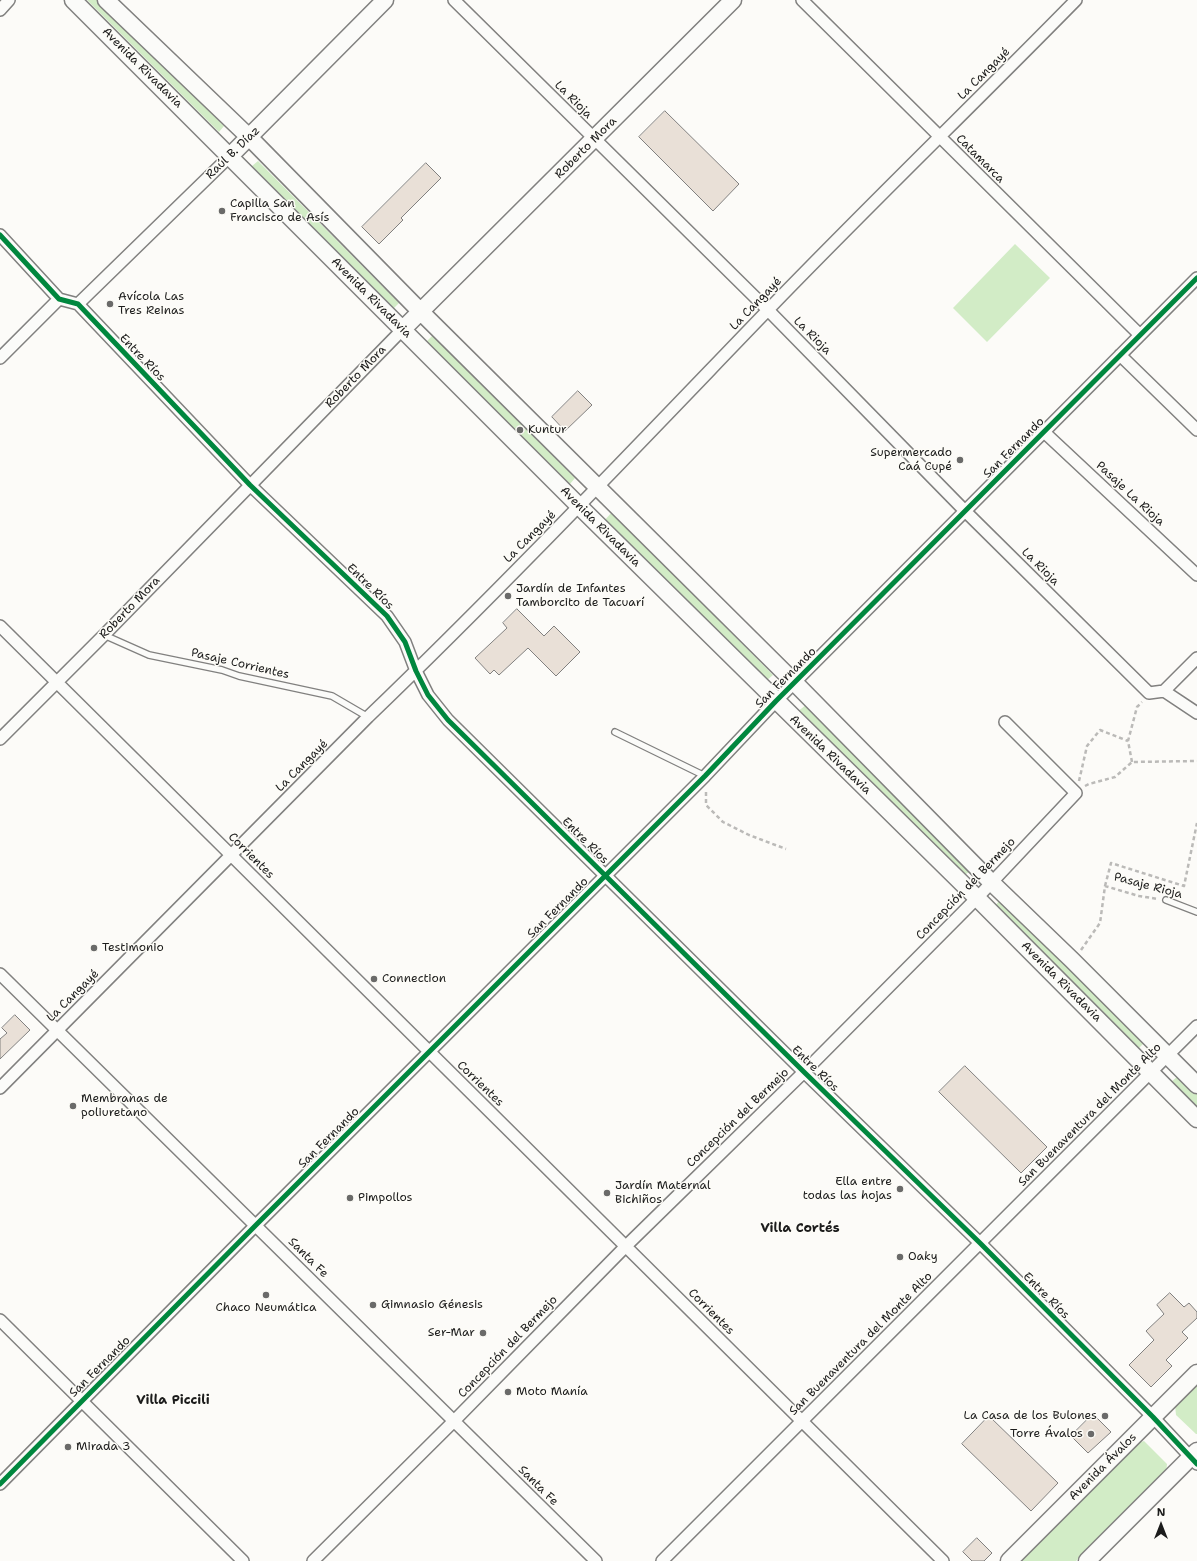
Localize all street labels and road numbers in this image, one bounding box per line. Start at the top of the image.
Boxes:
street label: Avenida Rivadavia [99,25,185,111]
street label: La Cangayé [955,45,1013,103]
street label: La Rioja [551,78,595,122]
street label: Roberto Mora [552,114,620,182]
street label: Raúl B. Díaz [203,124,263,182]
street label: Catamarca [953,132,1007,186]
street label: Avenida Rivadavia [328,255,414,341]
street label: La Cangayé [727,274,785,334]
street label: La Rioja [790,314,834,358]
street label: Entre Ríos [116,331,168,385]
street label: Roberto Mora [323,343,389,411]
street label: San Fernando [981,415,1047,481]
street label: Pasaje La Rioja [1093,459,1167,529]
street label: Avenida Rivadavia [557,484,643,570]
street label: La Cangayé [501,508,559,566]
street label: La Rioja [1018,545,1062,589]
street label: Entre Ríos [343,561,397,613]
street label: Roberto Mora [97,574,163,642]
street label: San Fernando [753,645,819,711]
street label: Pasaje Corrientes [190,646,290,682]
street label: Avenida Rivadavia [786,712,874,798]
street label: La Cangayé [273,737,331,795]
street label: Entre Ríos [559,815,611,867]
street label: Corrientes [225,830,277,882]
street label: Concepción del Bermejo [913,835,1019,943]
street label: Pasaje Rioja [1112,870,1184,902]
street label: San Fernando [525,875,591,941]
street label: Avenida Rivadavia [1018,939,1104,1025]
street label: La Cangayé [44,967,102,1025]
street label: San Buenaventura del Monte Alto [1015,1040,1165,1190]
street label: Entre Ríos [788,1043,842,1095]
street label: Corrientes [454,1058,506,1110]
street label: Concepción del Bermejo [684,1065,792,1171]
street label: San Fernando [296,1105,362,1171]
street label: Santa Fe [285,1235,331,1281]
street label: San Buenaventura del Monte Alto [786,1269,936,1419]
street label: Entre Ríos [1020,1270,1072,1322]
street label: Corrientes [685,1286,737,1338]
street label: Concepción del Bermejo [455,1293,561,1401]
street label: San Fernando [67,1334,133,1400]
street label: Avenida Ávalos [1066,1430,1140,1504]
street label: Santa Fe [515,1463,561,1509]

